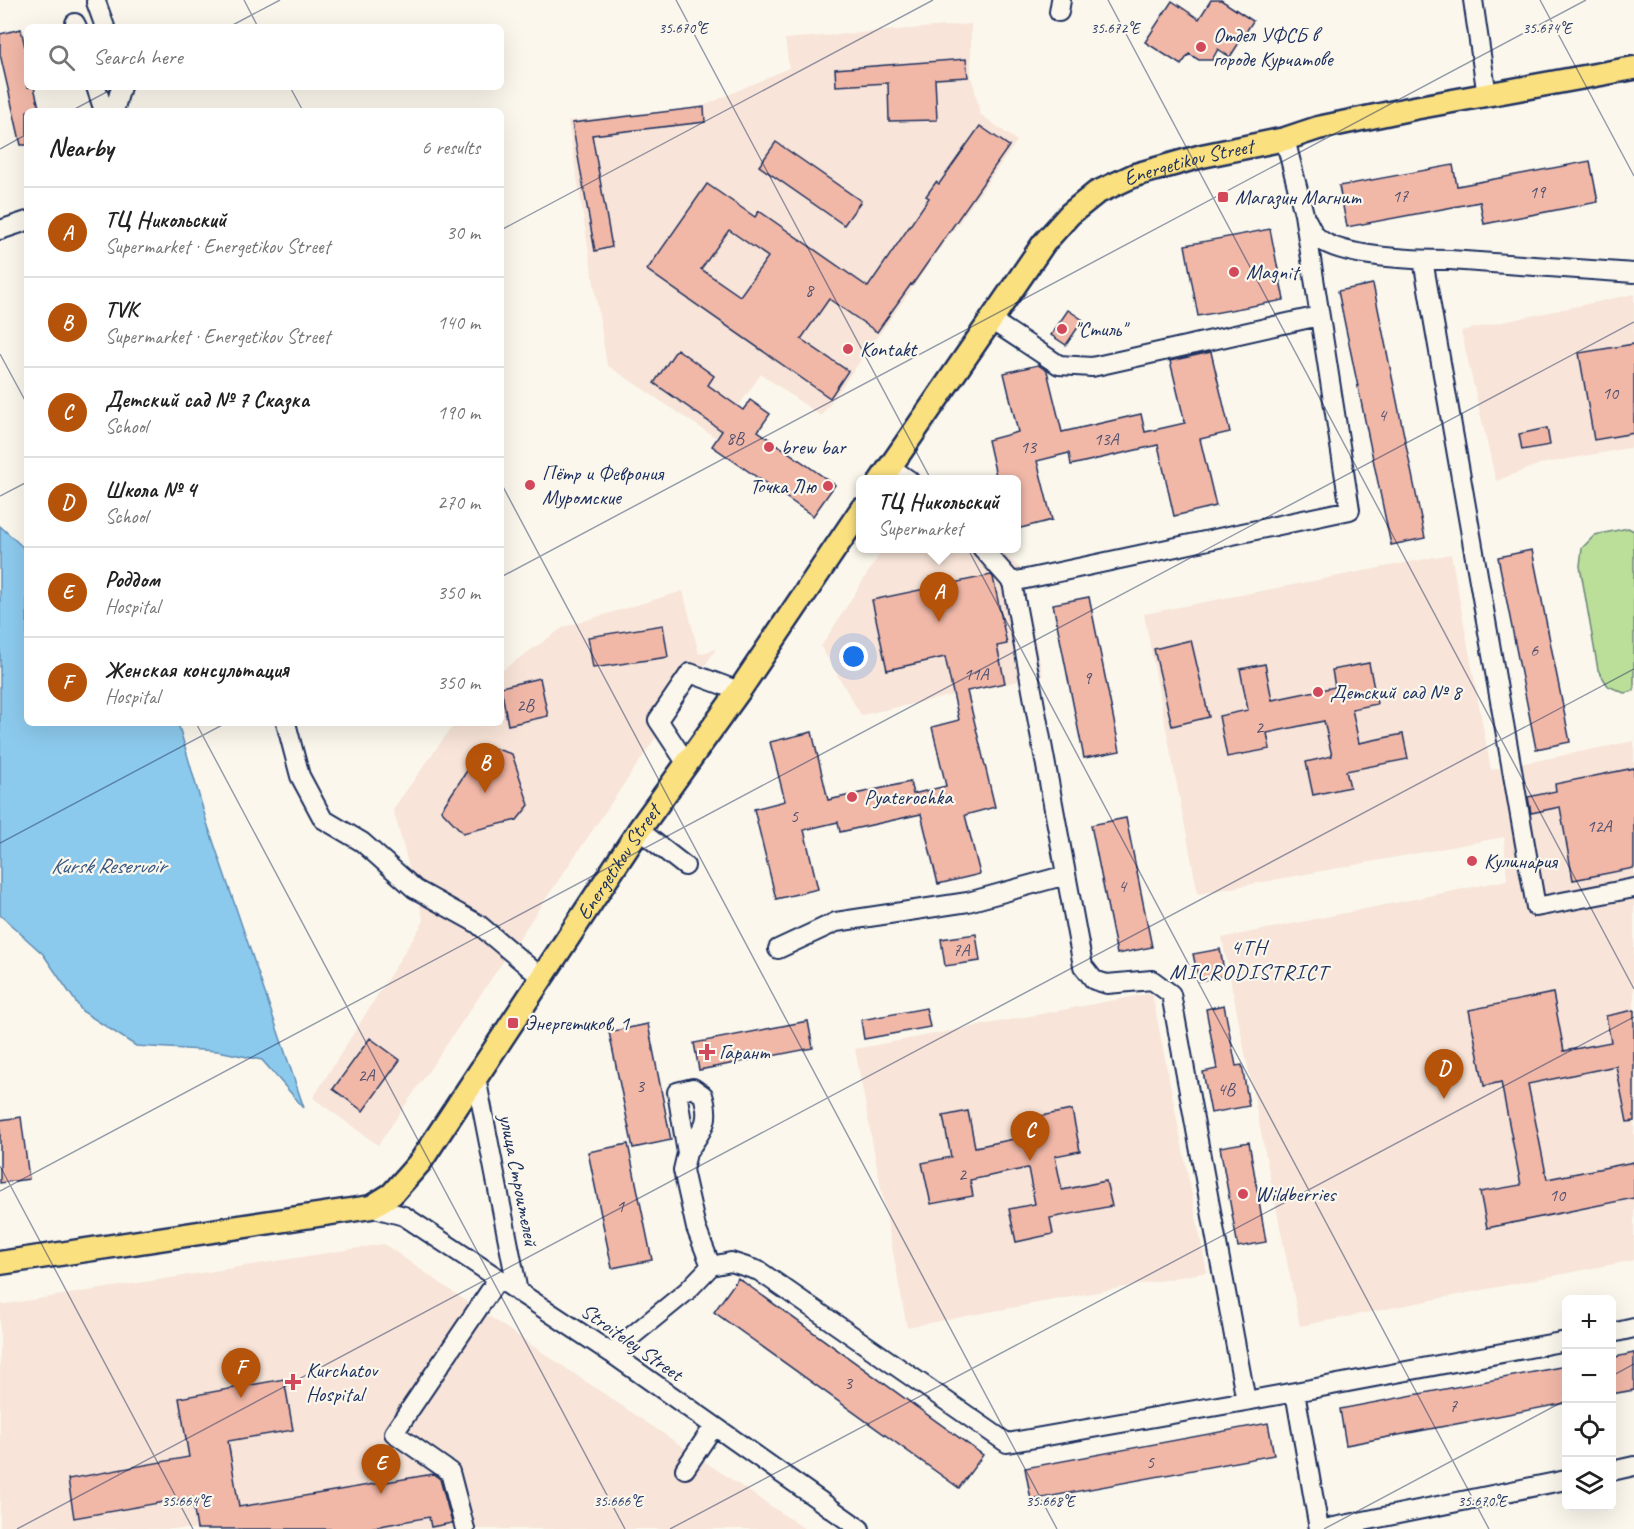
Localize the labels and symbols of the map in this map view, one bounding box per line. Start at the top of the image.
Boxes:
text: 35.670°E [659,19,710,38]
text: 35.672°E [1091,19,1142,38]
text: 35.674°E [1523,19,1574,38]
place label: Отдел УФСБ в городе Курчатове [1213,22,1335,72]
marker: Отдел УФСБ в городе Курчатове [1194,40,1208,54]
street label: Energetikov Street [1119,132,1258,192]
house number: 19 [1529,181,1547,203]
place label: Магазин Магнит [1235,184,1362,210]
house number: 17 [1392,185,1409,207]
marker: Магазин Магнит [1216,190,1230,204]
place label: Magnit [1246,259,1301,285]
marker: Magnit [1227,265,1241,279]
house number: 8 [805,279,815,301]
place label: "Стиль" [1074,316,1130,342]
marker: "Стиль" [1055,322,1069,336]
place label: Kontakt [860,336,918,362]
marker: Kontakt [841,342,855,356]
house number: 10 [1602,382,1620,404]
house number: 4 [1378,404,1388,426]
house number: 8В [726,427,745,449]
house number: 13А [1093,428,1120,450]
place label: brew bar [781,434,847,460]
house number: 13 [1020,436,1038,458]
marker: brew bar [762,440,776,454]
place label: Пётр и Феврония Муромские [542,460,665,510]
place label: Точка Лю [750,473,817,499]
marker: Пётр и Феврония Муромские [523,478,537,492]
marker: Точка Лю [821,479,835,493]
pin: A [920,572,958,622]
house number: 6 [1530,639,1539,661]
your location [839,642,868,671]
house number: 11А [963,663,990,685]
house number: 9 [1083,667,1093,689]
place label: Детский сад № 8 [1330,679,1464,705]
marker: Детский сад № 8 [1311,685,1325,699]
house number: 2В [516,694,535,716]
house number: 2 [1255,716,1265,738]
pin: B [466,744,504,793]
place label: Pyaterochka [864,784,954,810]
marker: Pyaterochka [845,790,859,804]
street label: Energetikov Street [571,797,668,925]
house number: 5 [790,805,799,827]
house number: 12А [1586,815,1613,837]
place label: Кулинария [1484,848,1558,874]
water label: Kursk Reservoir [51,852,169,880]
marker: Кулинария [1465,854,1479,868]
house number: 4 [1118,875,1128,897]
district label: 4TH MICRODISTRICT [1169,933,1332,986]
house number: 7А [952,939,971,961]
place label: Энергетиков, 1 [525,1010,631,1036]
marker: Энергетиков, 1 [506,1016,520,1030]
place label: Гарант [719,1039,771,1065]
marker: Гарант [700,1045,714,1059]
pin: D [1424,1050,1464,1099]
house number: 2А [357,1064,376,1086]
house number: 3 [636,1075,646,1097]
house number: 4В [1217,1078,1236,1100]
street label: улица Строителей [493,1110,545,1249]
pin: C [1010,1112,1050,1161]
house number: 2 [958,1163,968,1185]
place label: Wildberries [1255,1181,1337,1207]
house number: 10 [1549,1184,1567,1206]
marker: Wildberries [1236,1187,1250,1201]
house number: 1 [616,1195,625,1217]
street label: Stroiteley Street [576,1297,690,1388]
pin: F [222,1348,260,1398]
place label: Kurchatov Hospital [306,1357,379,1407]
house number: 3 [844,1372,854,1394]
marker: Kurchatov Hospital [284,1373,302,1391]
house number: 7 [1449,1395,1458,1417]
pin: E [362,1444,400,1494]
house number: 5 [1146,1451,1155,1473]
text: 35.664°E [162,1492,213,1511]
text: 35.666°E [594,1492,645,1511]
text: 35.668°E [1026,1492,1077,1511]
text: 35.670°E [1458,1492,1509,1511]

